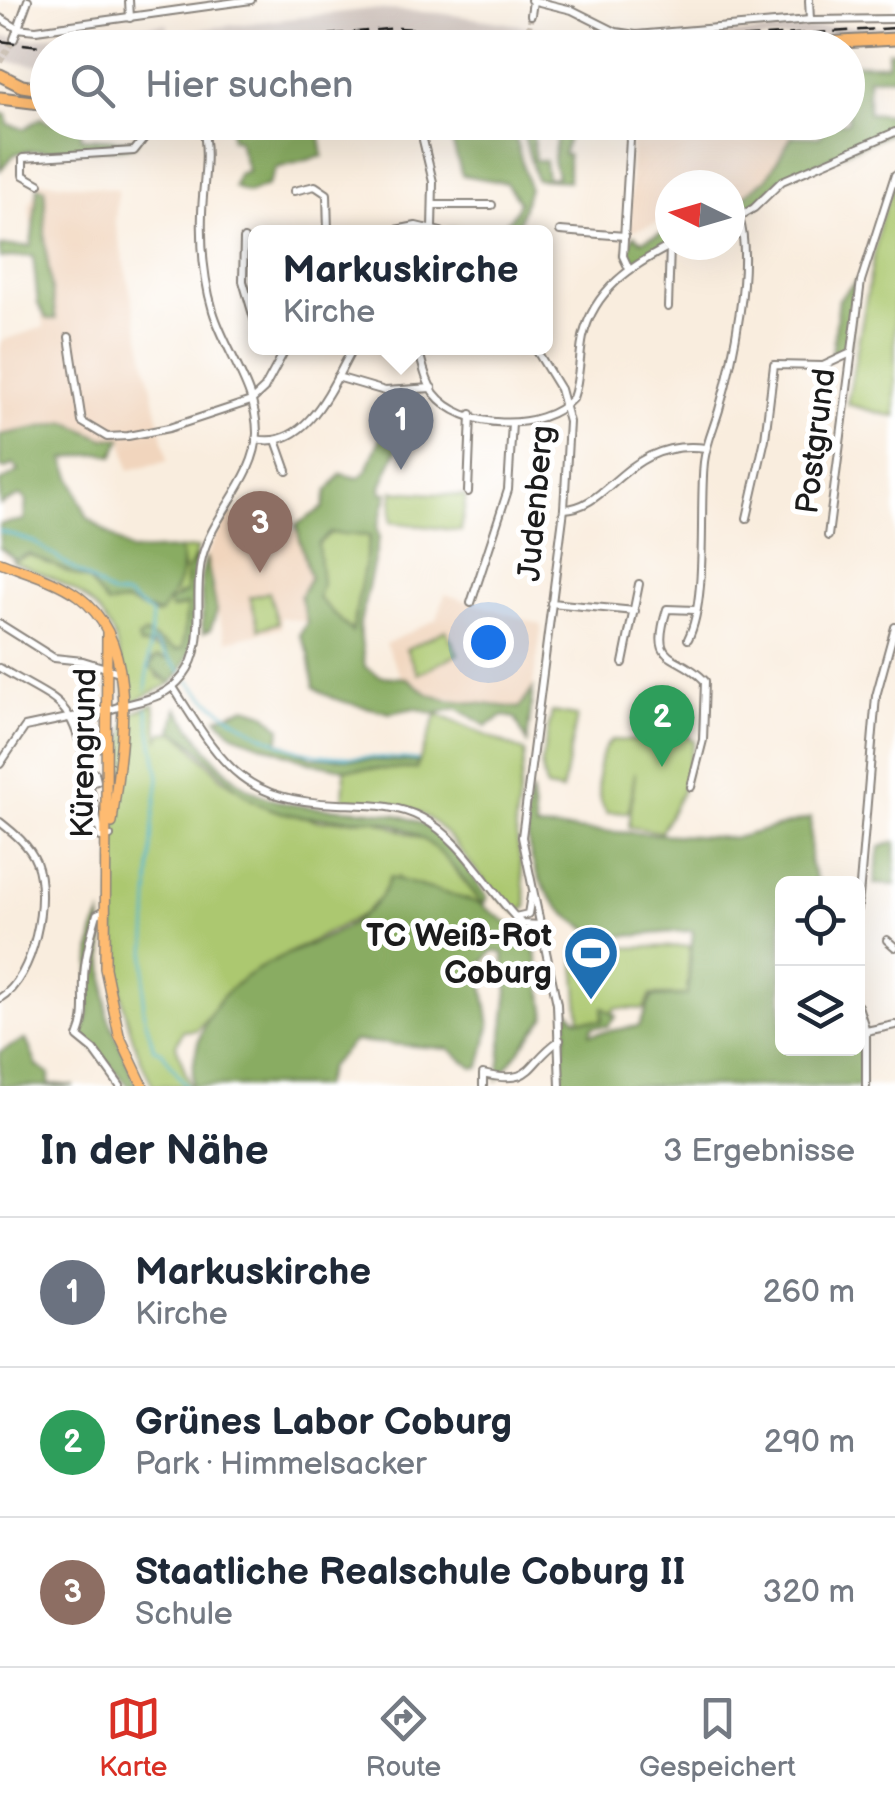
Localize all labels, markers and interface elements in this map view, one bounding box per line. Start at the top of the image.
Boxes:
search box [30,30,865,140]
icon: search [65,58,120,113]
text: Hier suchen [145,63,353,108]
north arrow [655,170,745,260]
popup [248,225,553,355]
text: Markuskirche [283,248,518,293]
text: Kirche [283,293,375,332]
street label: Postgrund [788,366,845,516]
pin: 1 [368,388,434,470]
street label: Judenberg [510,423,563,583]
pin: 3 [228,490,292,573]
your location [463,617,514,668]
street label: Kürengrund [64,668,105,838]
pin: 2 [630,684,694,767]
map controls [775,876,865,1056]
button: locate [775,876,865,966]
place label: TC Weiß-Rot Coburg [366,917,552,993]
sports icon: TC Weiß-Rot Coburg [561,923,621,1002]
button: layers [775,966,865,1056]
text: In der Nähe [40,1126,269,1177]
text: 3 Ergebnisse [663,1132,855,1171]
text: Markuskirche [135,1250,371,1295]
text: 1 [66,1273,79,1312]
text: 260 m [763,1273,855,1312]
text: Kirche [135,1295,228,1334]
text: Grünes Labor Coburg [135,1400,512,1445]
text: 2 [63,1423,82,1462]
text: 290 m [764,1423,855,1462]
text: Park · Himmelsacker [135,1445,427,1484]
text: Staatliche Realschule Coburg II [135,1550,686,1595]
text: 3 [63,1573,82,1612]
text: 320 m [763,1573,855,1612]
text: Schule [135,1595,233,1634]
tab: Karte [99,1691,167,1784]
tab: Route [366,1691,441,1784]
tab: Gespeichert [639,1691,796,1784]

